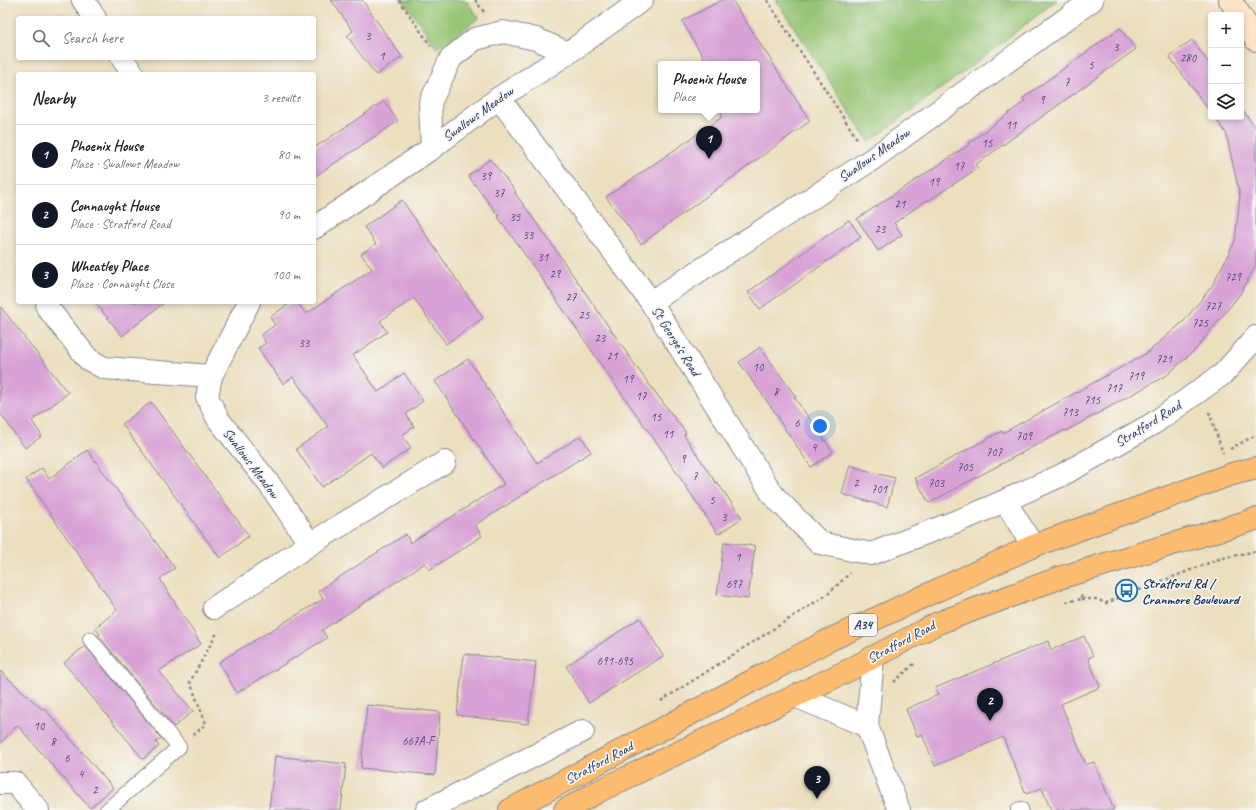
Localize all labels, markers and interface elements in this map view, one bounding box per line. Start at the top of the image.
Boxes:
map controls [1208,12,1244,120]
button: + [1208,12,1244,48]
search box [16,16,316,60]
icon: search [30,27,52,49]
house number: 3 [365,28,372,44]
text: Search here [62,29,123,48]
house number: 3 [1113,39,1120,55]
house number: 1 [379,48,385,64]
button: − [1208,48,1244,84]
house number: 280 [1180,50,1198,66]
house number: 5 [1088,57,1094,73]
popup [658,61,760,113]
text: Phoenix House [672,70,746,89]
house number: 7 [1064,74,1070,90]
street label: Swallows Meadow [439,82,518,145]
button: layers [1208,84,1244,120]
text: Nearby [32,88,75,109]
text: Place [672,89,695,105]
text: 3 results [262,90,300,106]
house number: 9 [1039,92,1046,108]
house number: 11 [1006,117,1017,133]
street label: Swallows Meadow [835,123,914,186]
pin: 1 [696,126,722,159]
house number: 15 [982,135,993,151]
text: Phoenix House [70,137,143,156]
text: 1 [42,147,48,163]
text: 80 m [278,147,300,163]
text: Place · Swallows Meadow [70,156,179,172]
house number: 17 [954,158,965,174]
house number: 39 [481,168,493,184]
house number: 19 [929,174,941,190]
house number: 37 [494,185,505,201]
house number: 21 [895,196,906,212]
text: Connaught House [70,197,159,216]
text: 2 [42,207,48,223]
text: 90 m [278,207,300,223]
house number: 35 [510,209,521,225]
text: Place · Stratford Road [70,216,171,232]
house number: 23 [875,221,887,237]
house number: 33 [523,227,535,243]
house number: 31 [538,249,549,265]
text: Wheatley Place [70,257,148,276]
house number: 29 [550,266,562,282]
text: 3 [42,267,48,283]
text: 100 m [272,267,300,283]
house number: 729 [1225,269,1243,285]
text: Place · Connaught Close [70,276,174,292]
house number: 27 [566,289,577,305]
house number: 727 [1205,298,1222,314]
street label: St George's Road [648,303,706,381]
house number: 25 [579,307,590,323]
house number: 725 [1192,315,1209,331]
house number: 23 [595,330,607,346]
house number: 33 [299,335,311,351]
house number: 21 [607,348,618,364]
house number: 721 [1156,351,1173,367]
house number: 10 [753,359,765,375]
house number: 719 [1128,368,1146,384]
house number: 19 [623,371,635,387]
house number: 717 [1106,380,1123,396]
house number: 8 [773,384,780,400]
house number: 17 [636,388,647,404]
house number: 715 [1084,392,1101,408]
street label: Stratford Road [1112,396,1186,451]
house number: 713 [1062,404,1080,420]
house number: 15 [651,409,662,425]
house number: 6 [794,415,800,431]
your location [810,416,830,436]
street label: Swallows Meadow [219,425,284,503]
house number: 11 [663,426,674,442]
house number: 709 [1016,428,1034,444]
house number: 4 [811,439,818,455]
house number: 707 [986,444,1003,460]
house number: 9 [680,451,687,467]
house number: 705 [957,459,974,475]
house number: 7 [692,468,698,484]
house number: 2 [853,475,860,491]
house number: 703 [928,475,946,491]
house number: 701 [871,481,888,497]
house number: 5 [709,492,715,508]
house number: 3 [721,509,728,525]
house number: 1 [735,549,741,565]
place label: Stratford Rd / Cranmore Boulevard [1142,575,1241,608]
house number: 697 [726,576,743,592]
bus stop icon: Stratford Rd / Cranmore Boulevard [1114,578,1140,604]
road number: A34 [849,614,877,636]
street label: Stratford Road [864,616,940,667]
house number: 691-695 [597,653,634,669]
pin: 2 [977,688,1003,721]
house number: 10 [34,718,46,734]
house number: 667A-F [402,733,436,749]
house number: 8 [50,734,57,750]
street label: Stratford Road [562,737,638,788]
house number: 6 [64,750,70,766]
house number: 4 [78,766,85,782]
pin: 3 [804,766,830,799]
house number: 2 [92,782,99,798]

